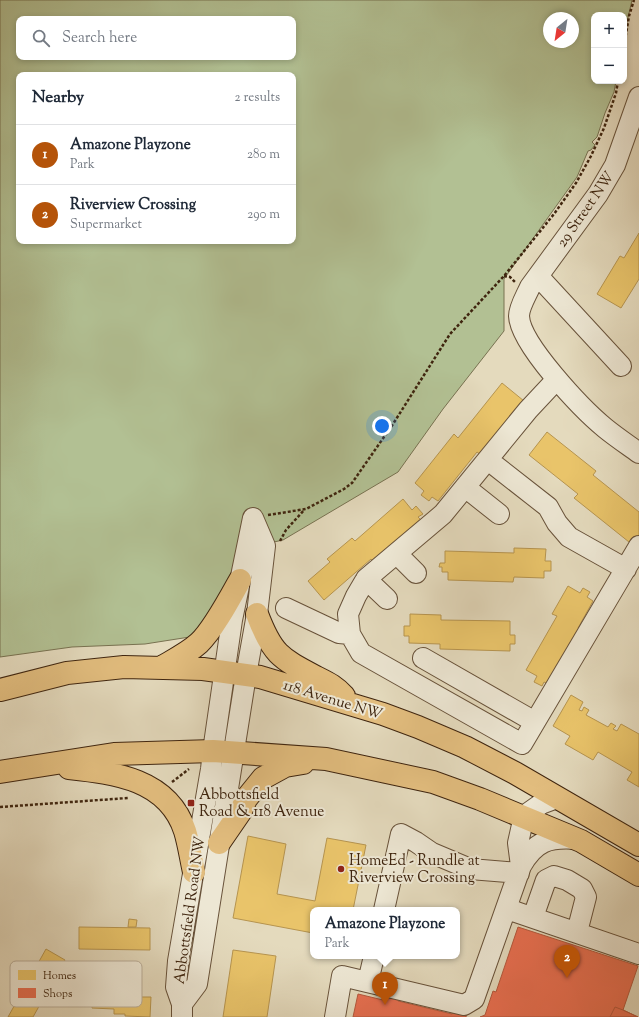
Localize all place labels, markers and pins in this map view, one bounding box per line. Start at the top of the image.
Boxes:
place label: Abbottsfield Road & 118 Avenue [199,785,324,823]
marker: Abbottsfield Road & 118 Avenue [186,798,196,808]
place label: HomeEd - Rundle at Riverview Crossing [349,851,480,889]
marker: HomeEd - Rundle at Riverview Crossing [336,864,346,874]
pin: 2 [554,945,580,978]
pin: 1 [372,972,398,1005]

